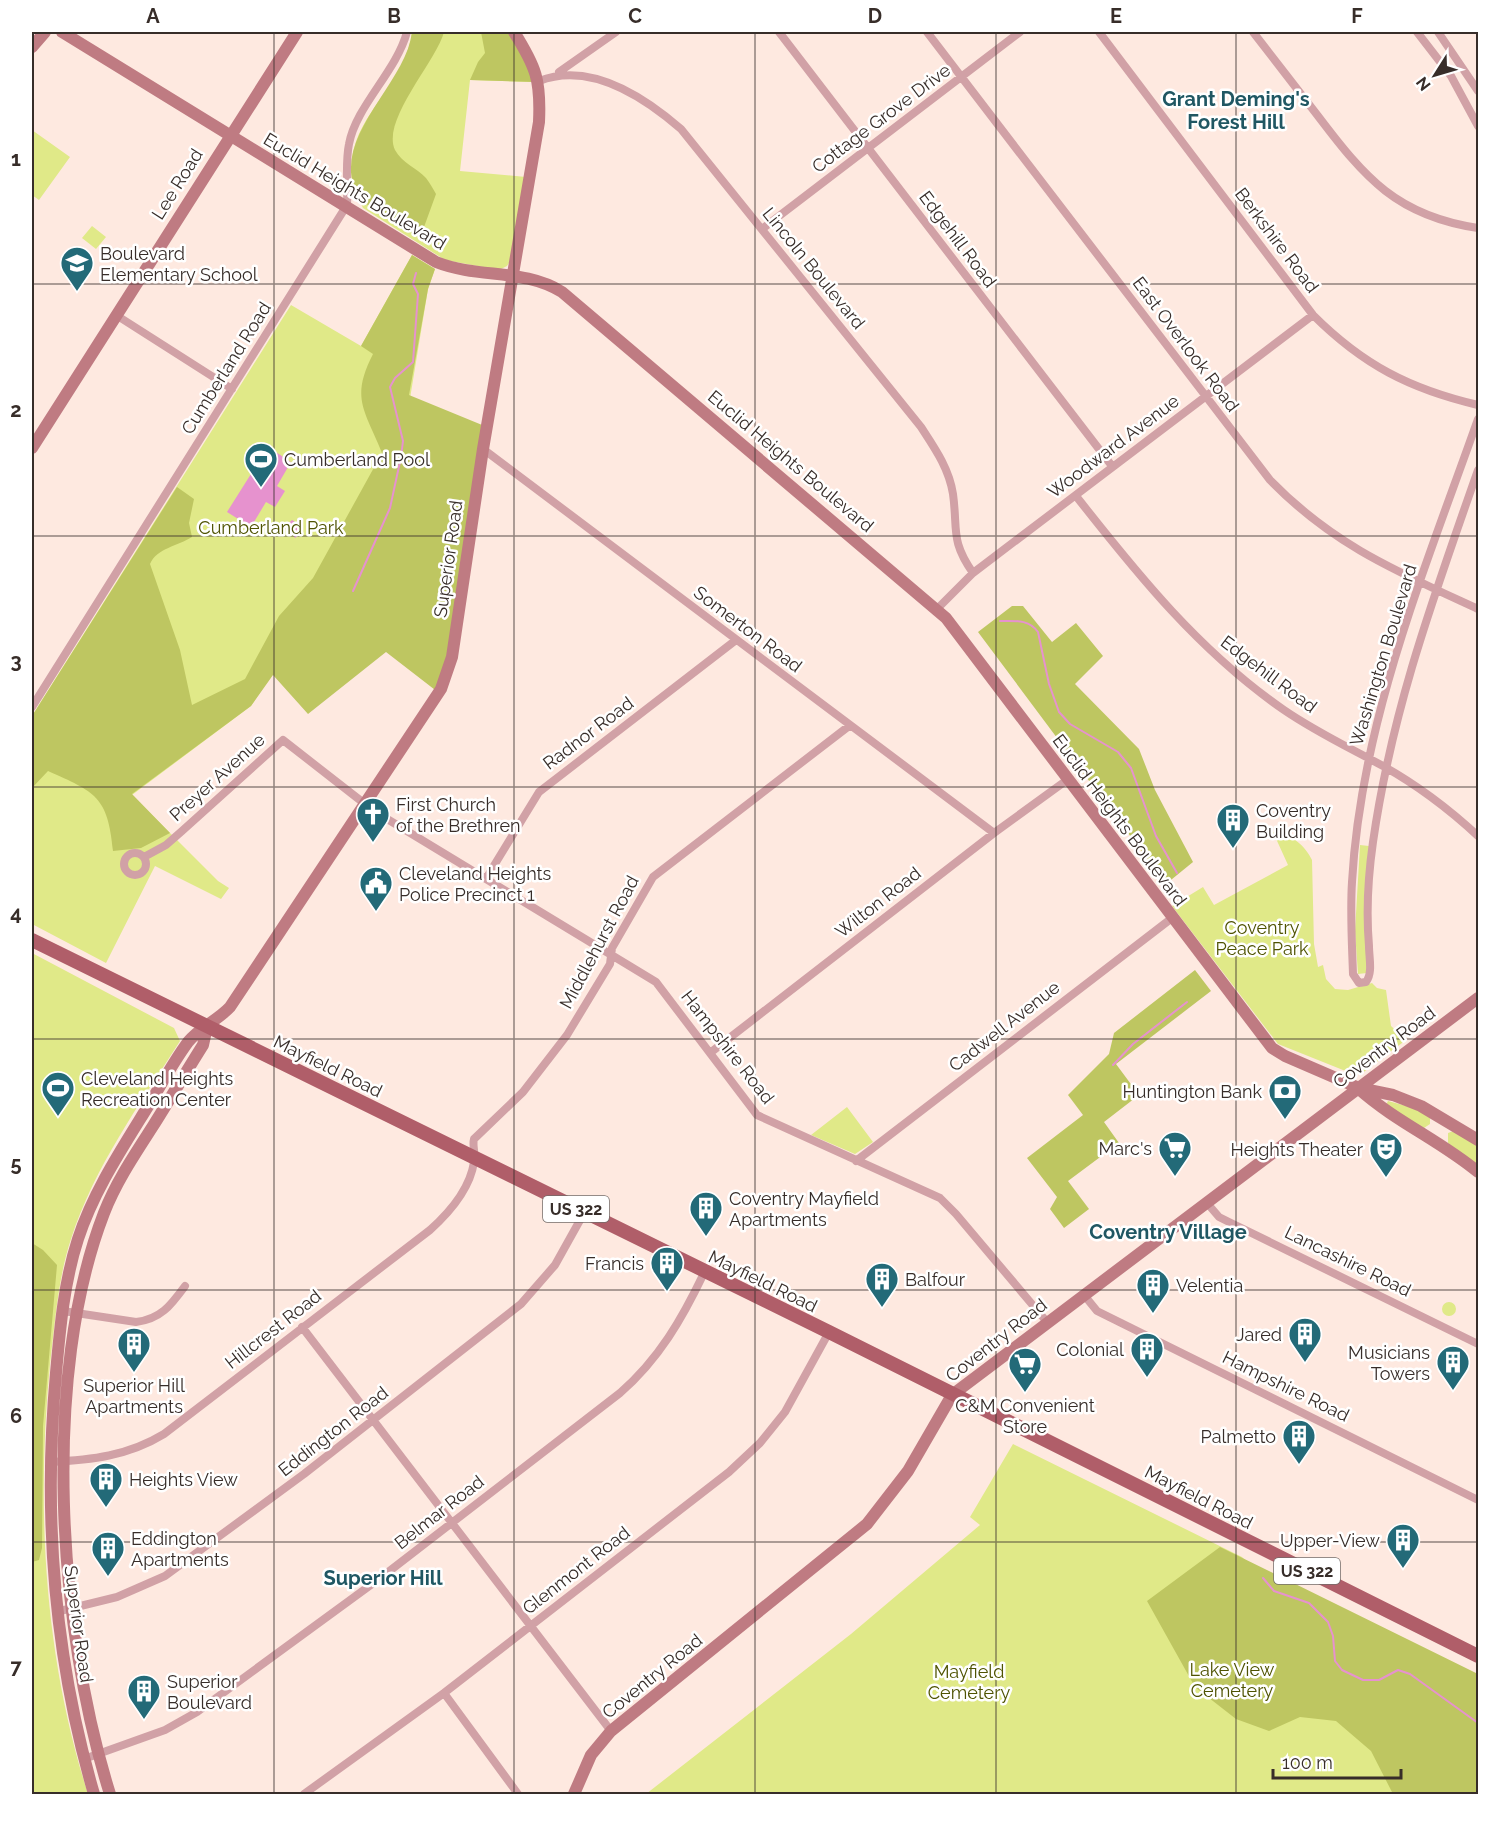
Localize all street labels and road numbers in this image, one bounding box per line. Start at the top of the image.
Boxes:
street label: Cottage Grove Drive [808,59,955,177]
street label: Euclid Heights Boulevard [260,128,450,254]
street label: Lee Road [147,145,207,223]
street label: Berkshire Road [1231,183,1323,297]
street label: Edgehill Road [915,187,1001,291]
street label: Lincoln Boulevard [759,203,869,333]
street label: East Overlook Road [1128,272,1244,416]
street label: Cumberland Road [177,298,275,438]
street label: Euclid Heights Boulevard [704,386,878,536]
street label: Woodward Avenue [1043,390,1183,502]
street label: Superior Road [429,499,467,619]
street label: Washington Boulevard [1345,561,1421,749]
street label: Somerton Road [690,582,806,676]
street label: Edgehill Road [1217,631,1321,717]
street label: Radnor Road [539,692,637,774]
street label: Preyer Avenue [165,729,269,825]
street label: Euclid Heights Boulevard [1049,730,1191,910]
street label: Wilton Road [831,862,925,942]
street label: Middlehurst Road [555,872,643,1012]
street label: Cadwell Avenue [944,976,1064,1076]
street label: Hampshire Road [677,986,779,1108]
street label: Coventry Road [1329,1002,1439,1092]
street label: Mayfield Road [270,1031,386,1101]
road number: US 322 [543,1196,609,1222]
street label: Lancashire Road [1281,1221,1415,1301]
street label: Mayfield Road [705,1246,821,1316]
street label: Hillcrest Road [221,1285,325,1373]
street label: Coventry Road [941,1294,1051,1386]
street label: Hampshire Road [1219,1346,1353,1426]
street label: Eddington Road [274,1382,392,1480]
street label: Mayfield Road [1141,1461,1257,1533]
street label: Belmar Road [390,1471,488,1553]
street label: Glenmont Road [518,1522,634,1618]
road number: US 322 [1274,1558,1340,1584]
street label: Superior Road [60,1564,98,1684]
street label: Coventry Road [598,1629,706,1723]

